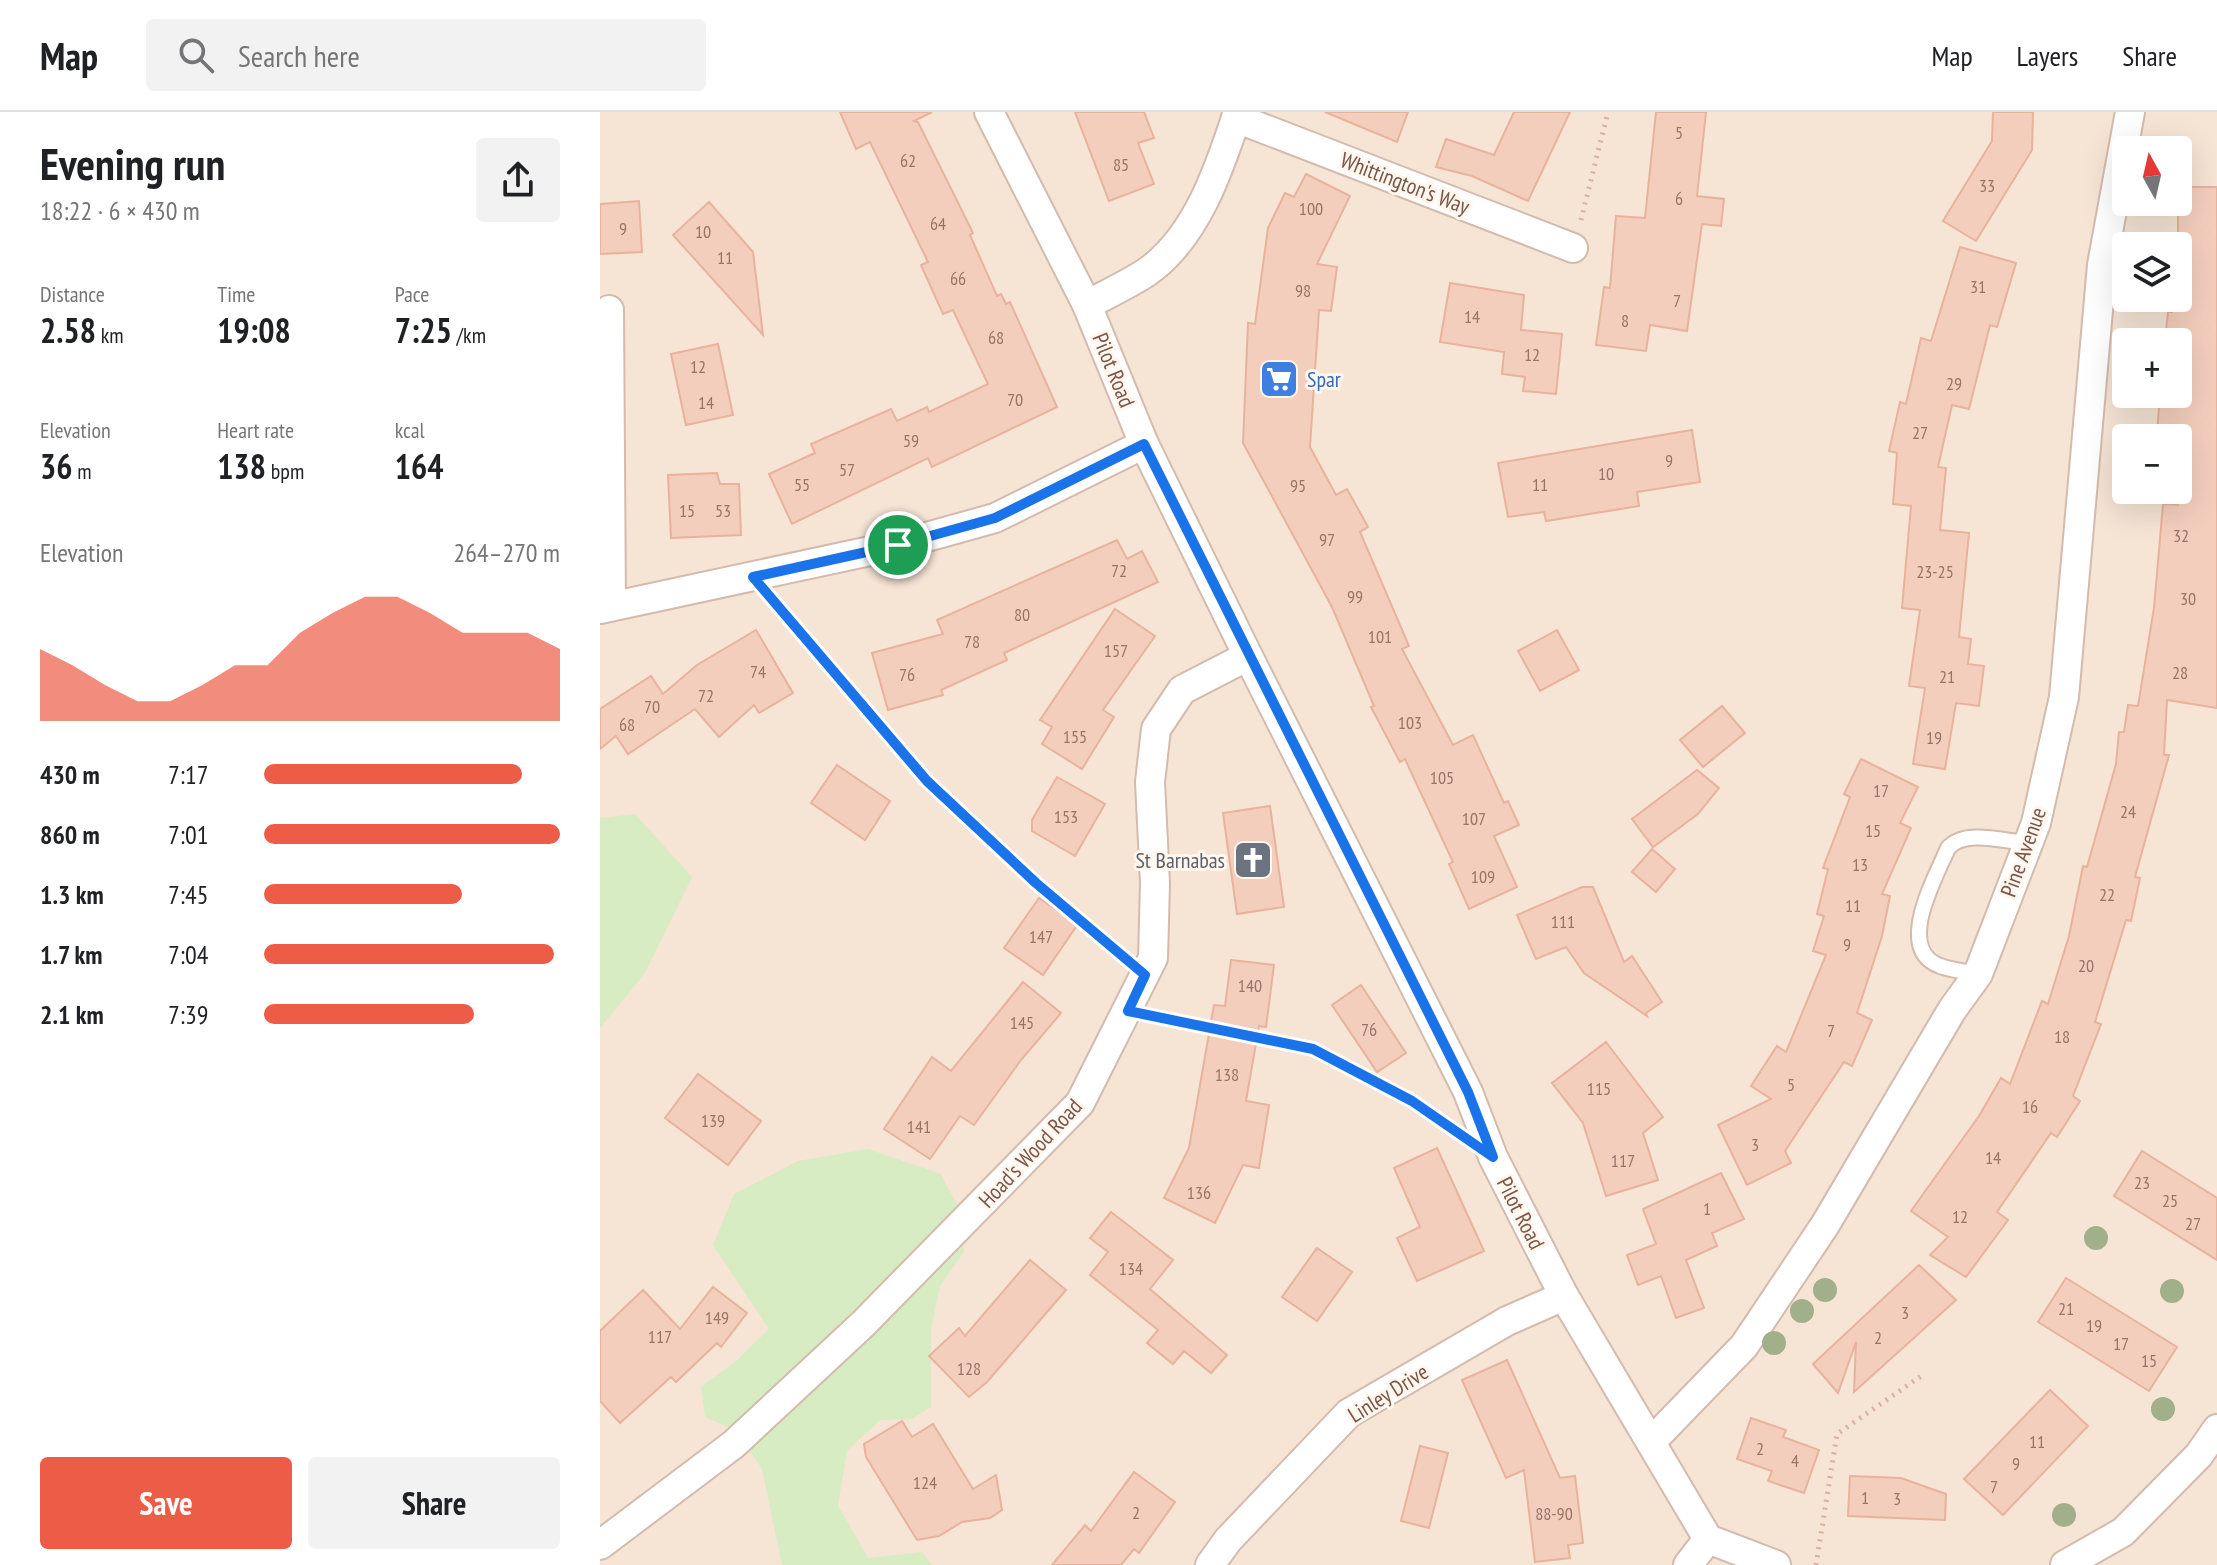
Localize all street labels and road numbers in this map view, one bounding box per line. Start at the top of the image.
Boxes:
street label: Whittington's Way [1336,146,1474,221]
street label: Pilot Road [1086,329,1142,411]
street label: Pine Avenue [1994,803,2052,901]
street label: Hoad's Wood Road [972,1093,1088,1213]
street label: Pilot Road [1491,1172,1551,1254]
street label: Linley Drive [1343,1357,1433,1429]

